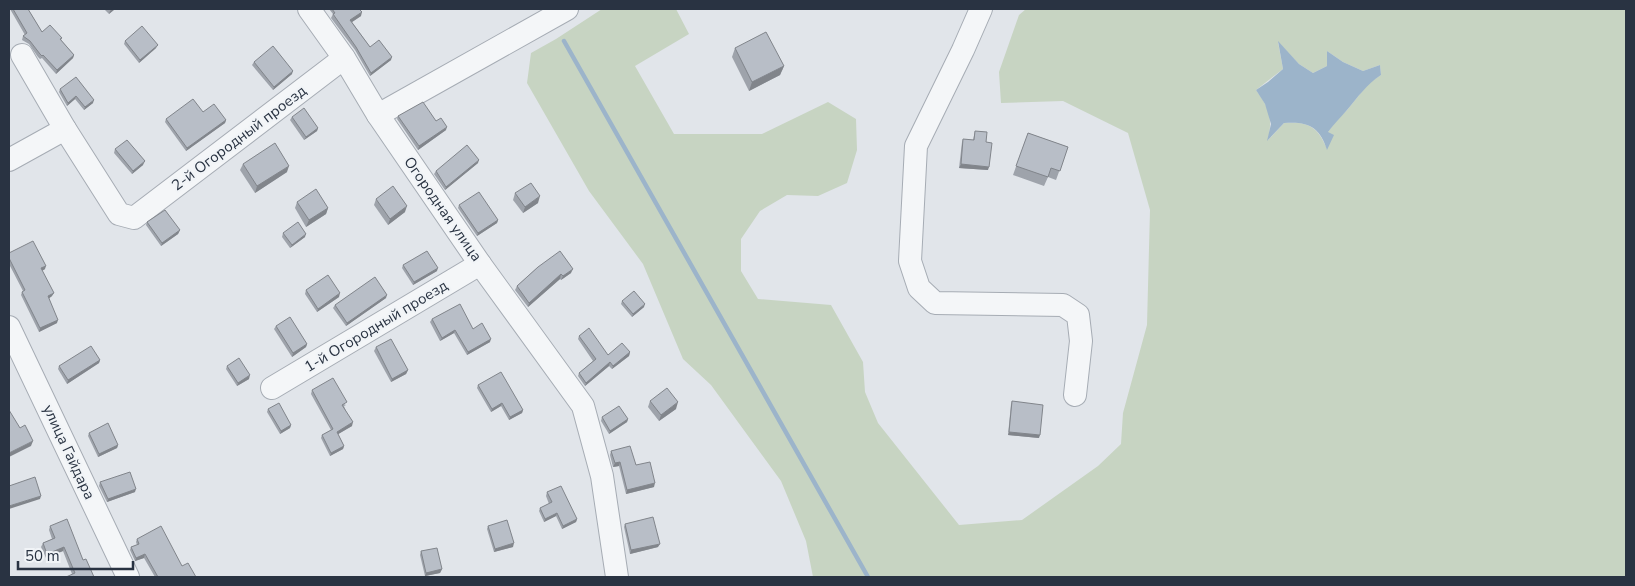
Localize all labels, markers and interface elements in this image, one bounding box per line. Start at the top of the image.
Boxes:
street label: 2-й Огородный проезд [168,81,311,195]
street label: Огородная улица [399,153,487,265]
street label: 1-й Огородный проезд [301,275,451,377]
street label: улица Гайдара [38,401,100,503]
scale bar [18,538,132,570]
text: 50 m [25,546,60,566]

